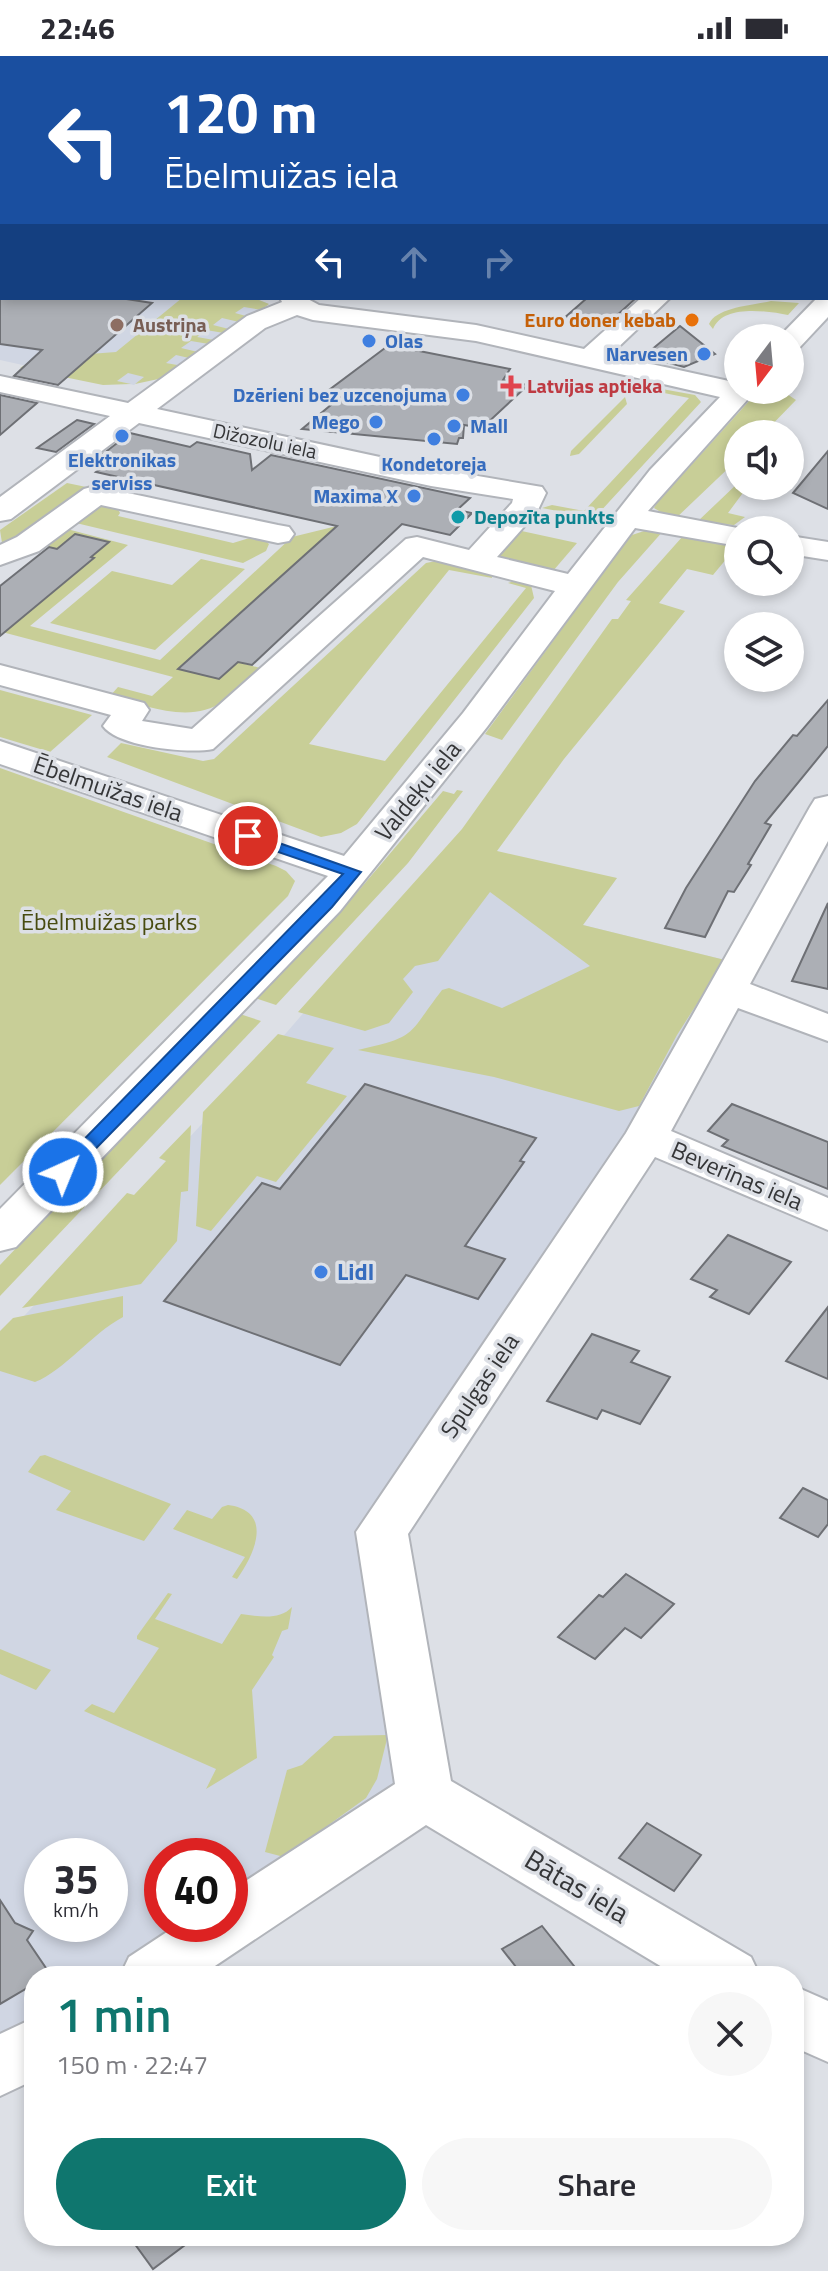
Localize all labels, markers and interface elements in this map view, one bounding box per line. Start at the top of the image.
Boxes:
text: 22:46 [40,5,115,51]
text: 120 m [164,70,317,155]
icon: left [32,88,136,192]
text: Ēbelmuižas iela [164,147,398,202]
icon: left [308,240,352,284]
icon: ahead [392,240,436,284]
icon: right [476,240,520,284]
place label: Euro doner kebab [524,304,676,335]
place label: Austriņa [133,309,207,340]
marker: Euro doner kebab [683,311,701,329]
marker: Austriņa [108,316,126,334]
north arrow [724,324,804,404]
map controls [724,324,804,692]
place label: Olas [385,325,423,356]
marker: Olas [360,332,378,350]
place label: Narvesen [606,338,688,369]
marker: Narvesen [695,345,713,363]
place label: Latvijas aptieka [527,370,663,401]
marker: Latvijas aptieka [502,377,520,395]
place label: Dzērieni bez uzcenojuma [233,379,447,410]
marker: Dzērieni bez uzcenojuma [454,386,472,404]
place label: Mego [311,406,360,437]
place label: Mall [470,410,508,441]
marker: Mego [367,413,385,431]
street label: Dižozolu iela [210,414,320,467]
marker: Mall [445,417,463,435]
button: sound [724,420,804,500]
marker: Elektronikas serviss [113,427,131,445]
marker: Kondetoreja [425,430,443,448]
place label: Elektronikas serviss [68,444,176,498]
place label: Kondetoreja [381,448,487,479]
place label: Maxima X [313,480,399,511]
marker: Maxima X [405,487,423,505]
place label: Depozīta punkts [474,501,615,532]
marker: Depozīta punkts [449,508,467,526]
button: search [724,516,804,596]
button: layers [724,612,804,692]
street label: Valdeķu iela [365,732,469,848]
street label: Ēbelmuižas iela [29,746,188,830]
pin [214,802,282,870]
icon: arrive [226,814,270,858]
park label: Ēbelmuižas parks [21,903,197,939]
position arrow [21,1130,105,1214]
street label: Beverīnas iela [666,1131,809,1219]
place label: Lidl [337,1253,374,1289]
marker: Lidl [312,1263,330,1281]
street label: Spulgas iela [431,1326,528,1445]
speed limit sign: 40 [144,1838,248,1942]
street label: Bātas iela [517,1838,638,1934]
text: 35 [54,1849,98,1910]
text: km/h [53,1894,99,1925]
text: 1 min [56,1978,171,2051]
button: close [688,1992,772,2076]
text: 150 m · 22:47 [56,2045,208,2084]
button: Exit [56,2138,406,2230]
button: Share [422,2138,772,2230]

